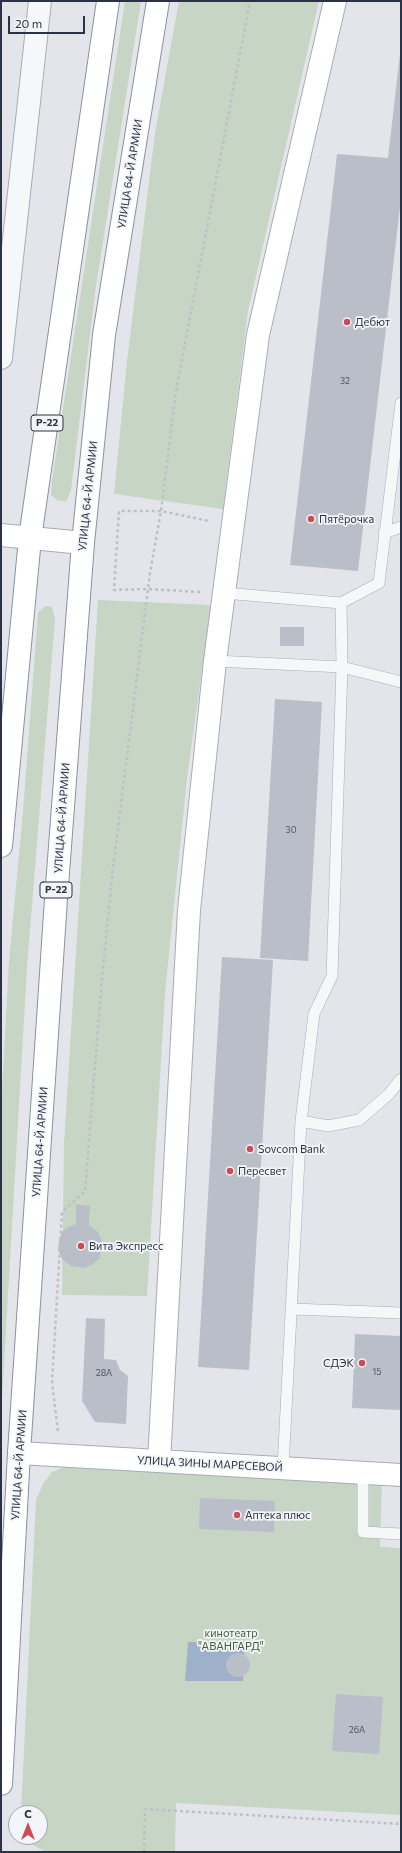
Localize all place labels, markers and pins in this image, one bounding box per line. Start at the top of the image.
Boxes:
place label: Дебют [355,315,390,329]
marker: Дебют [342,317,352,327]
place label: Пятёрочка [319,512,374,526]
marker: Пятёрочка [306,514,316,524]
place label: Sovcom Bank [258,1142,325,1156]
marker: Sovcom Bank [245,1144,255,1154]
place label: Пересвет [238,1164,286,1178]
marker: Пересвет [225,1166,235,1176]
place label: Вита Экспресс [89,1239,163,1253]
marker: Вита Экспресс [76,1241,86,1251]
place label: СДЭК [323,1356,354,1370]
marker: СДЭК [357,1358,367,1368]
place label: Аптека плюс [245,1508,311,1522]
marker: Аптека плюс [232,1510,242,1520]

